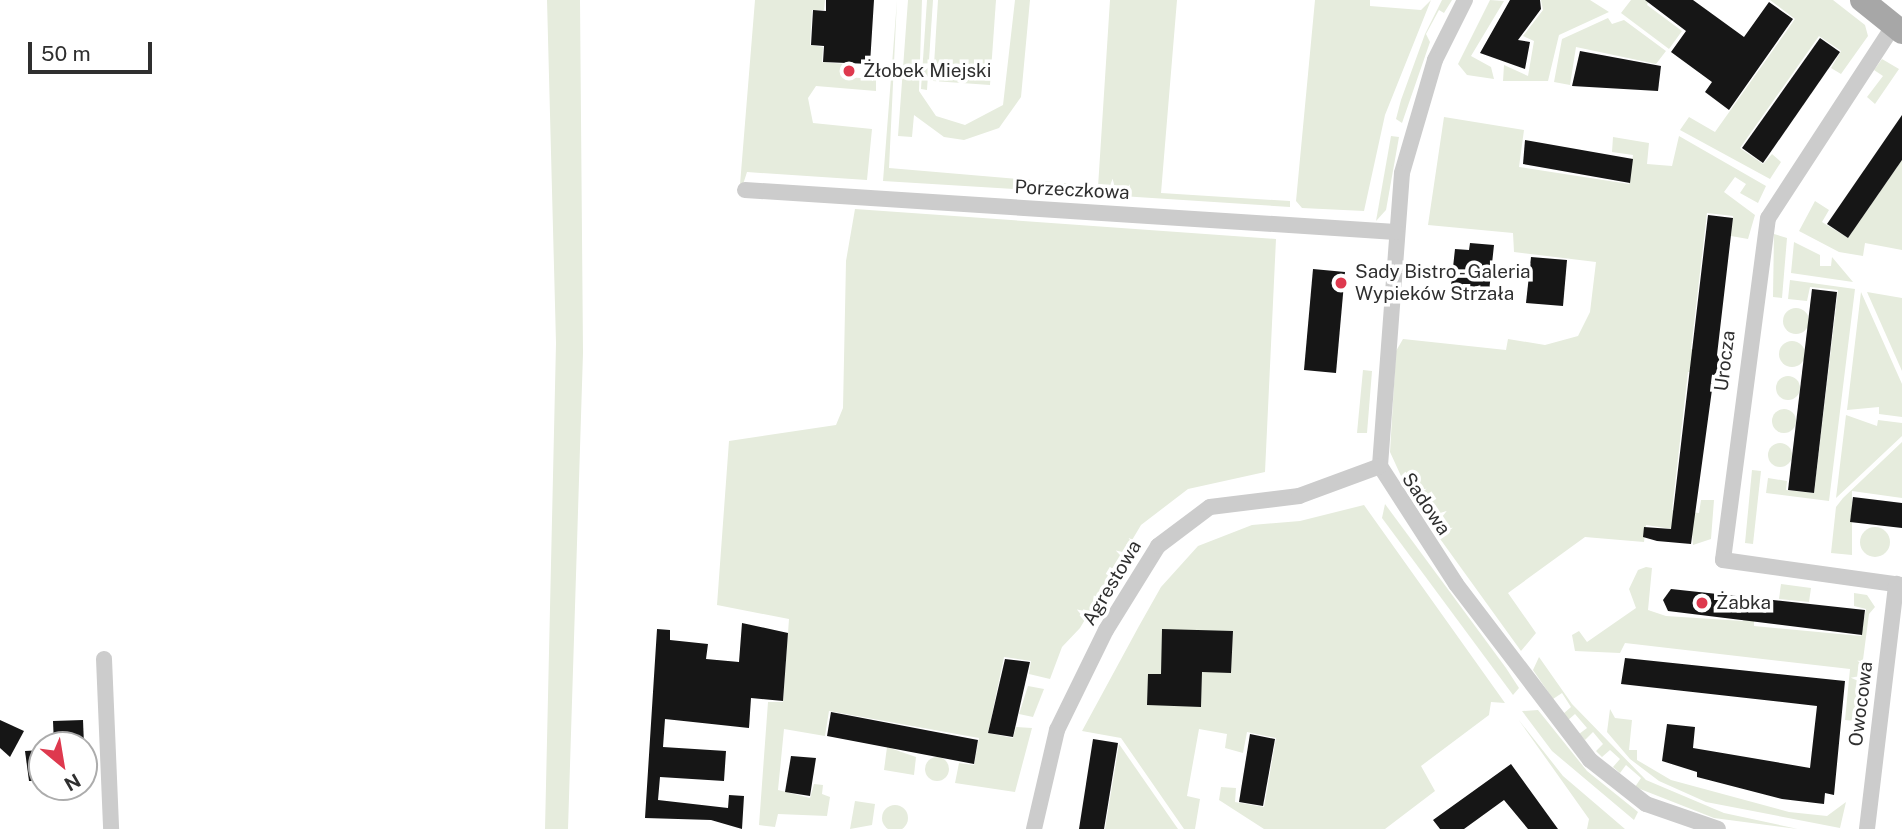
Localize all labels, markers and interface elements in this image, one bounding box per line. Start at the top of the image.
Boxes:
scale bar [32,28,156,72]
text: 50 m [41,41,91,66]
place label: Żłobek Miejski [863,60,991,82]
marker: Żłobek Miejski [841,63,857,79]
street label: Porzeczkowa [1014,176,1130,204]
place label: Sady Bistro - Galeria Wypieków Strzała [1355,261,1536,305]
marker: Sady Bistro - Galeria Wypieków Strzała [1333,275,1349,291]
street label: Urocza [1710,329,1740,393]
street label: Sadowa [1397,469,1455,539]
street label: Agrestowa [1078,536,1146,630]
place label: Żabka [1716,592,1771,614]
marker: Żabka [1694,595,1710,611]
street label: Owocowa [1844,660,1878,748]
north arrow [28,731,98,801]
text: N [61,769,84,796]

